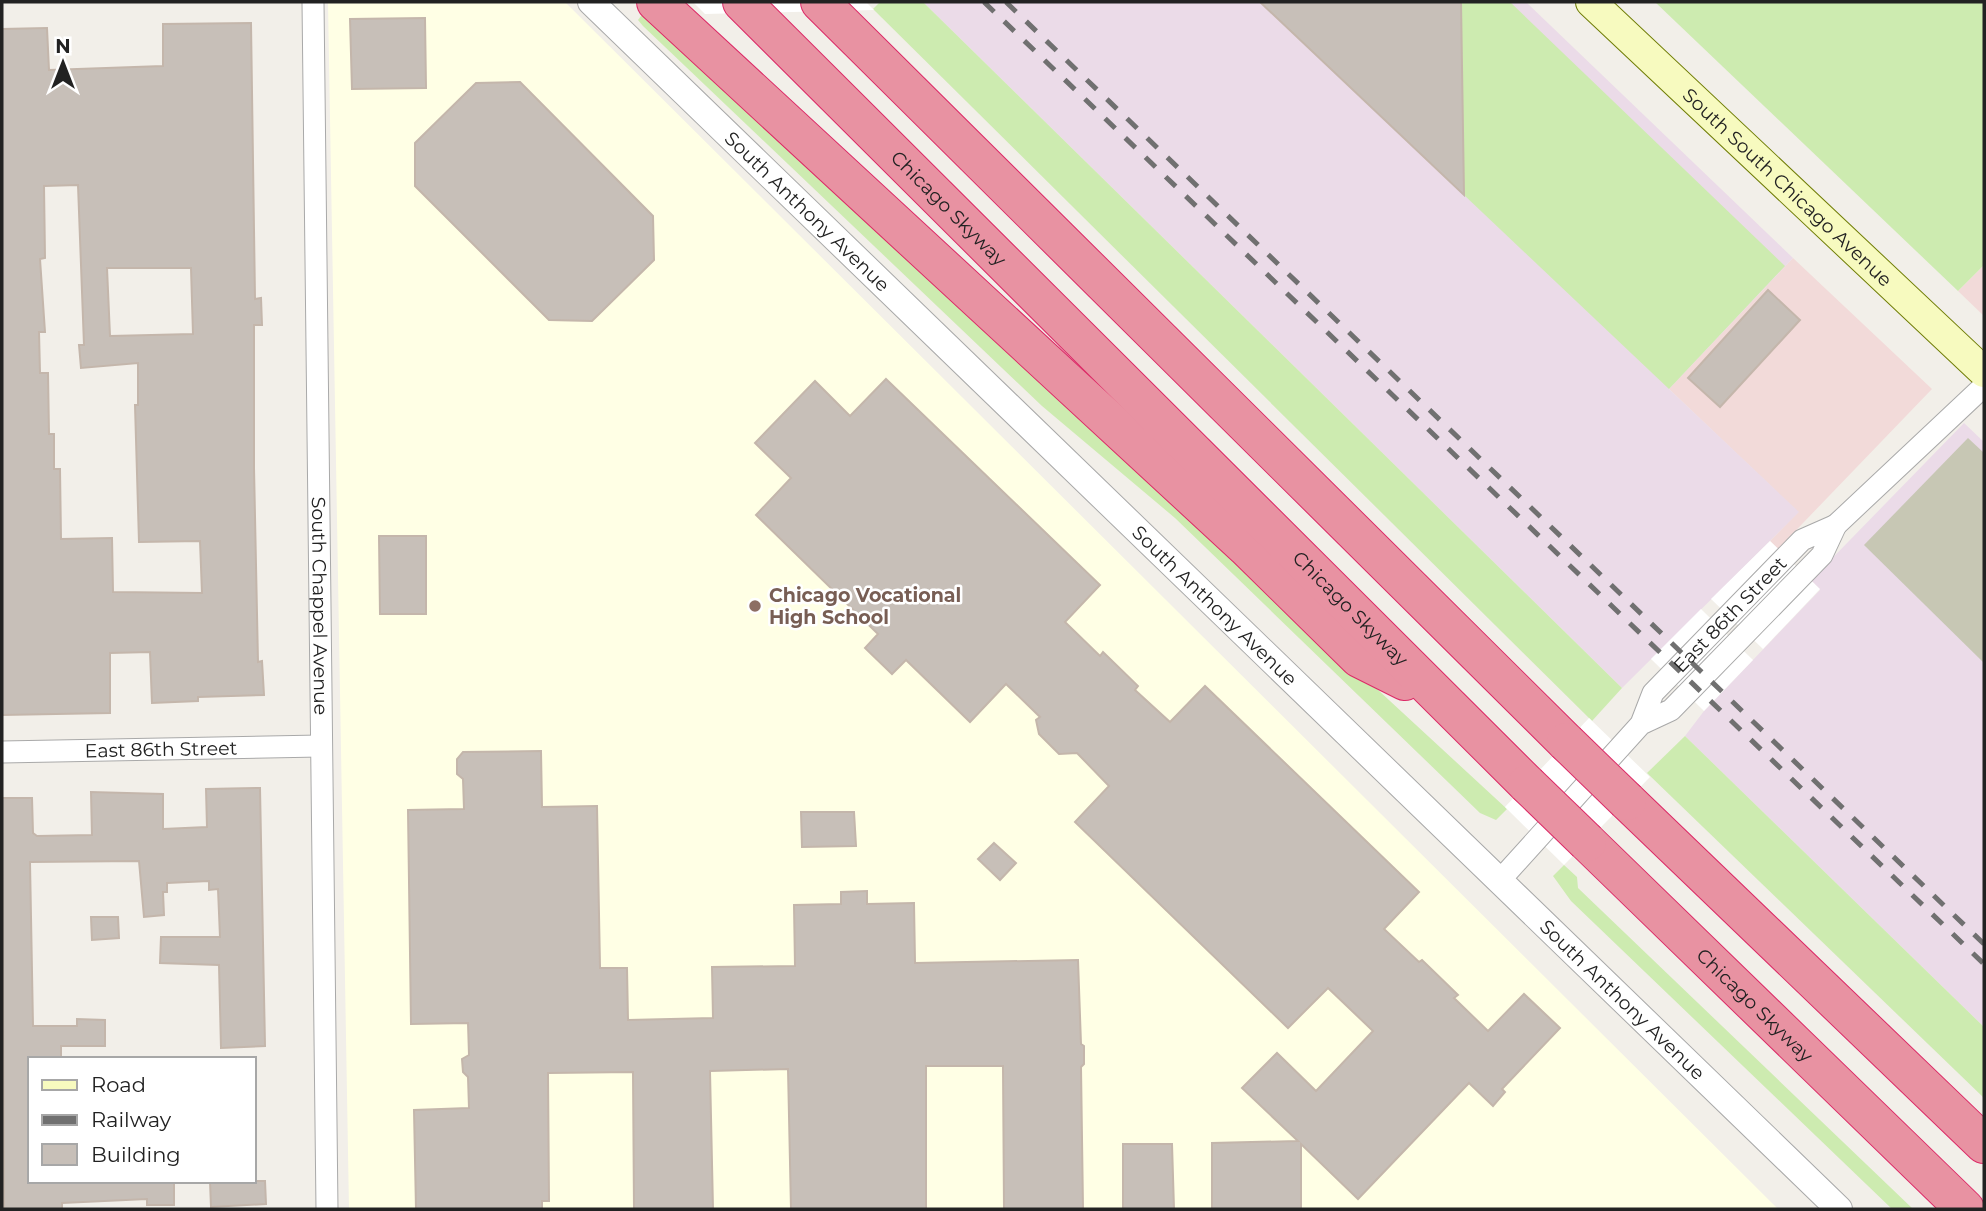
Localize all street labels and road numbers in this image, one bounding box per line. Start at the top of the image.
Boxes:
street label: South South Chicago Avenue [1678,83,1897,291]
street label: South Anthony Avenue [720,127,894,297]
street label: Chicago Skyway [886,146,1012,271]
street label: South Chappel Avenue [307,497,332,715]
street label: South Anthony Avenue [1127,521,1302,691]
street label: Chicago Skyway [1288,546,1413,671]
street label: East 86th Street [1669,552,1792,677]
street label: East 86th Street [85,737,238,762]
street label: South Anthony Avenue [1535,915,1709,1085]
street label: Chicago Skyway [1691,944,1818,1068]

